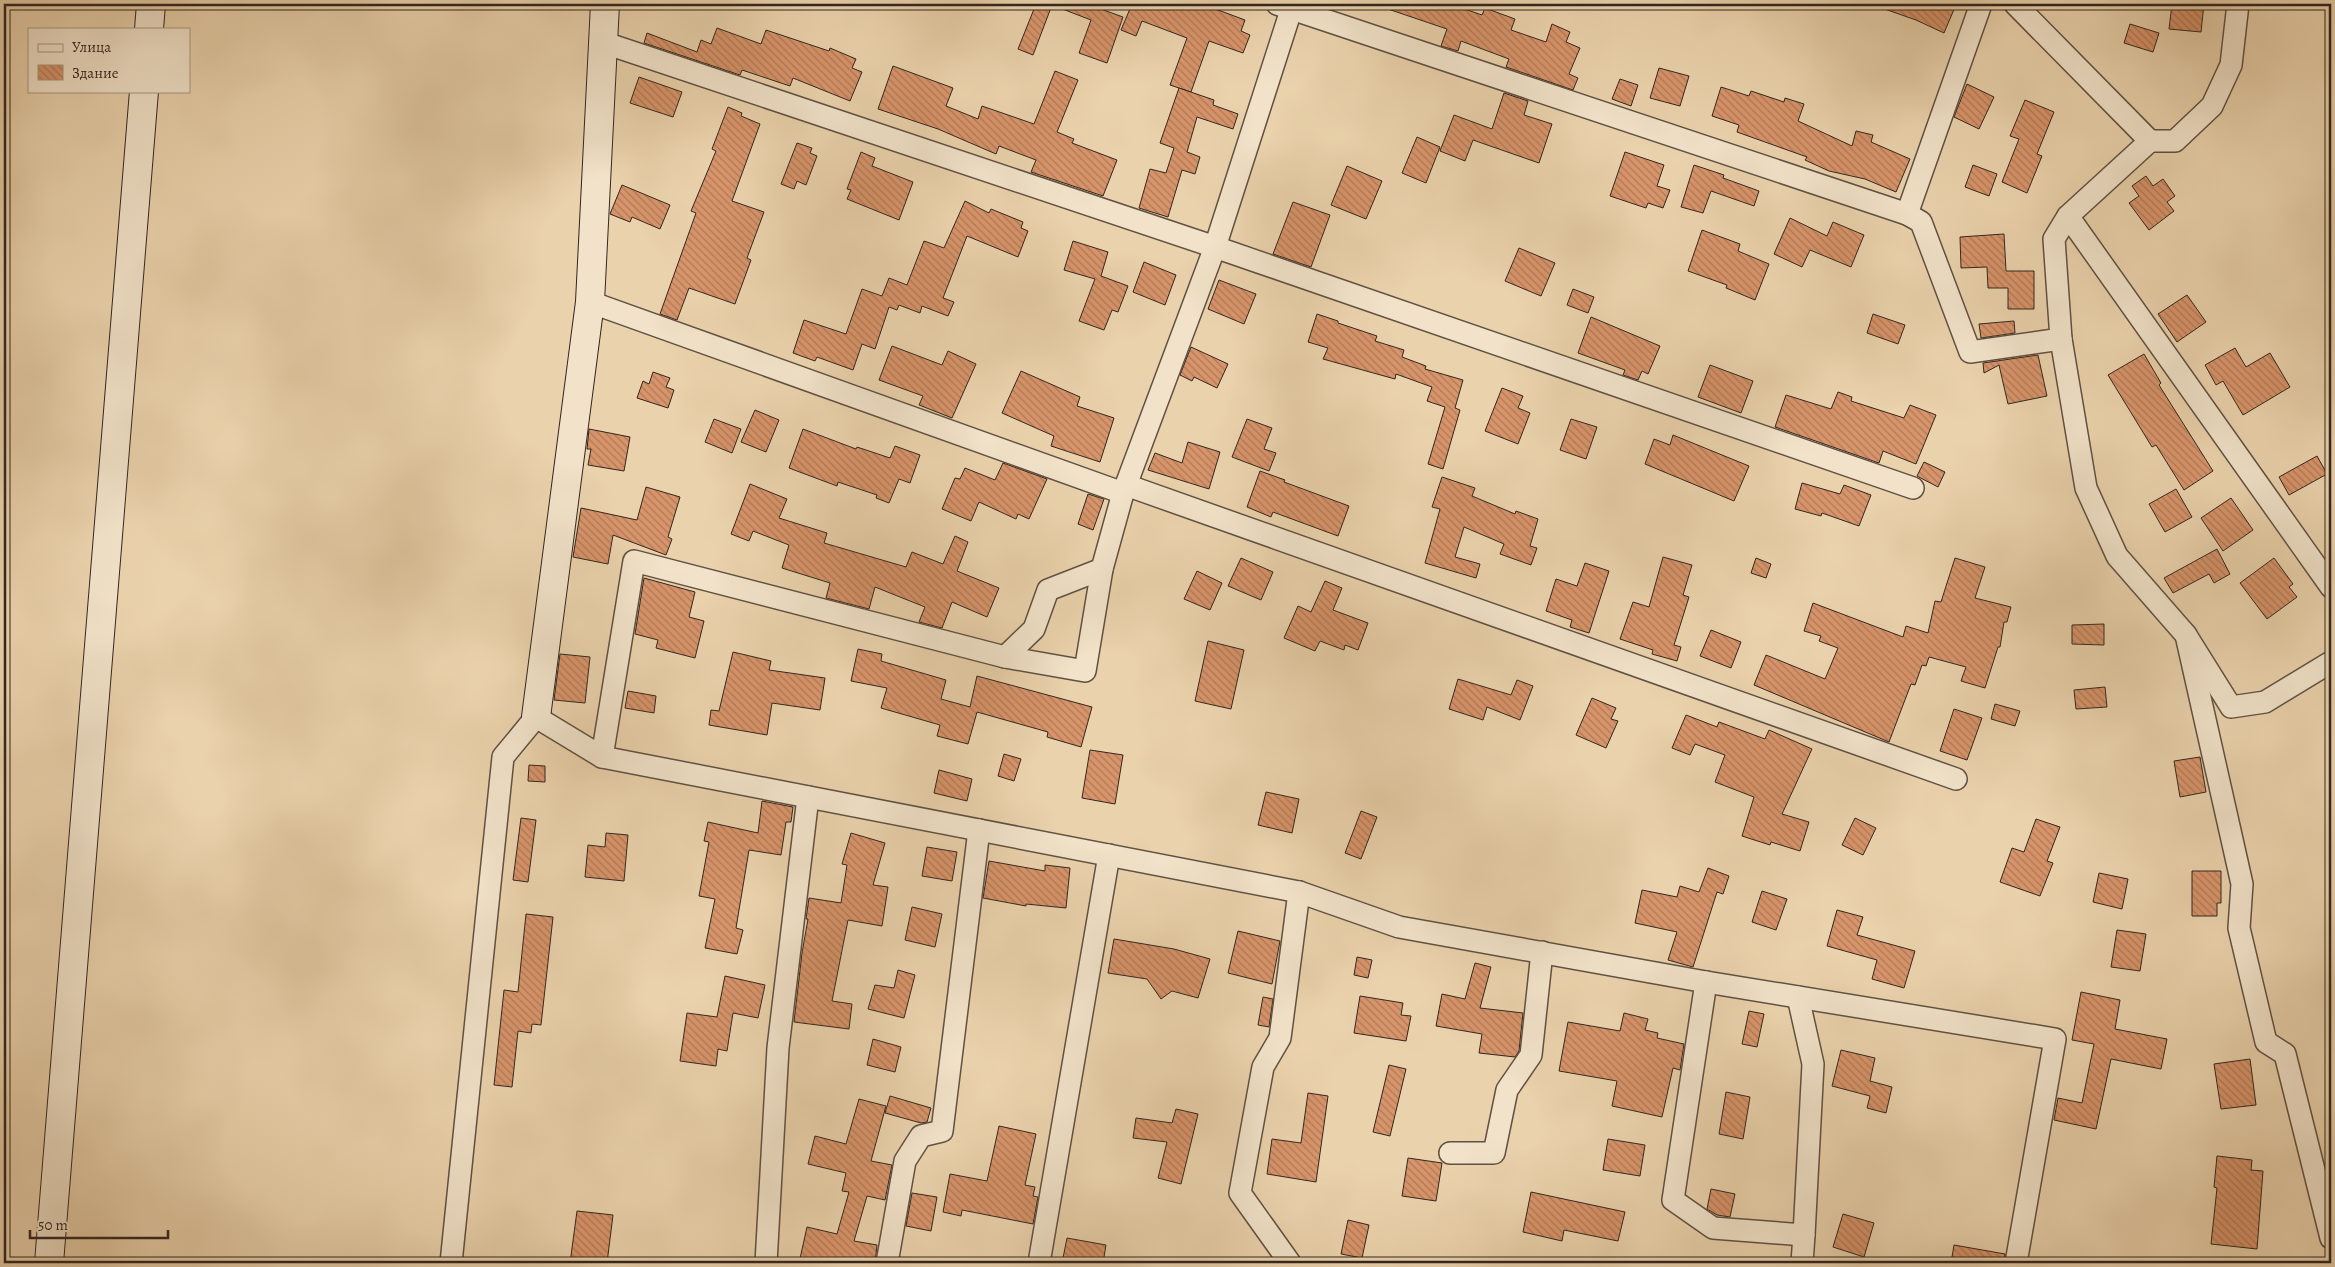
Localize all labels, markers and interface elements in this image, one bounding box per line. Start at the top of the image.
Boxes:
legend [28,28,190,92]
text: Улица [72,37,111,57]
text: Здание [72,63,119,83]
scale bar [30,1207,168,1239]
text: 50 m [38,1215,68,1235]

